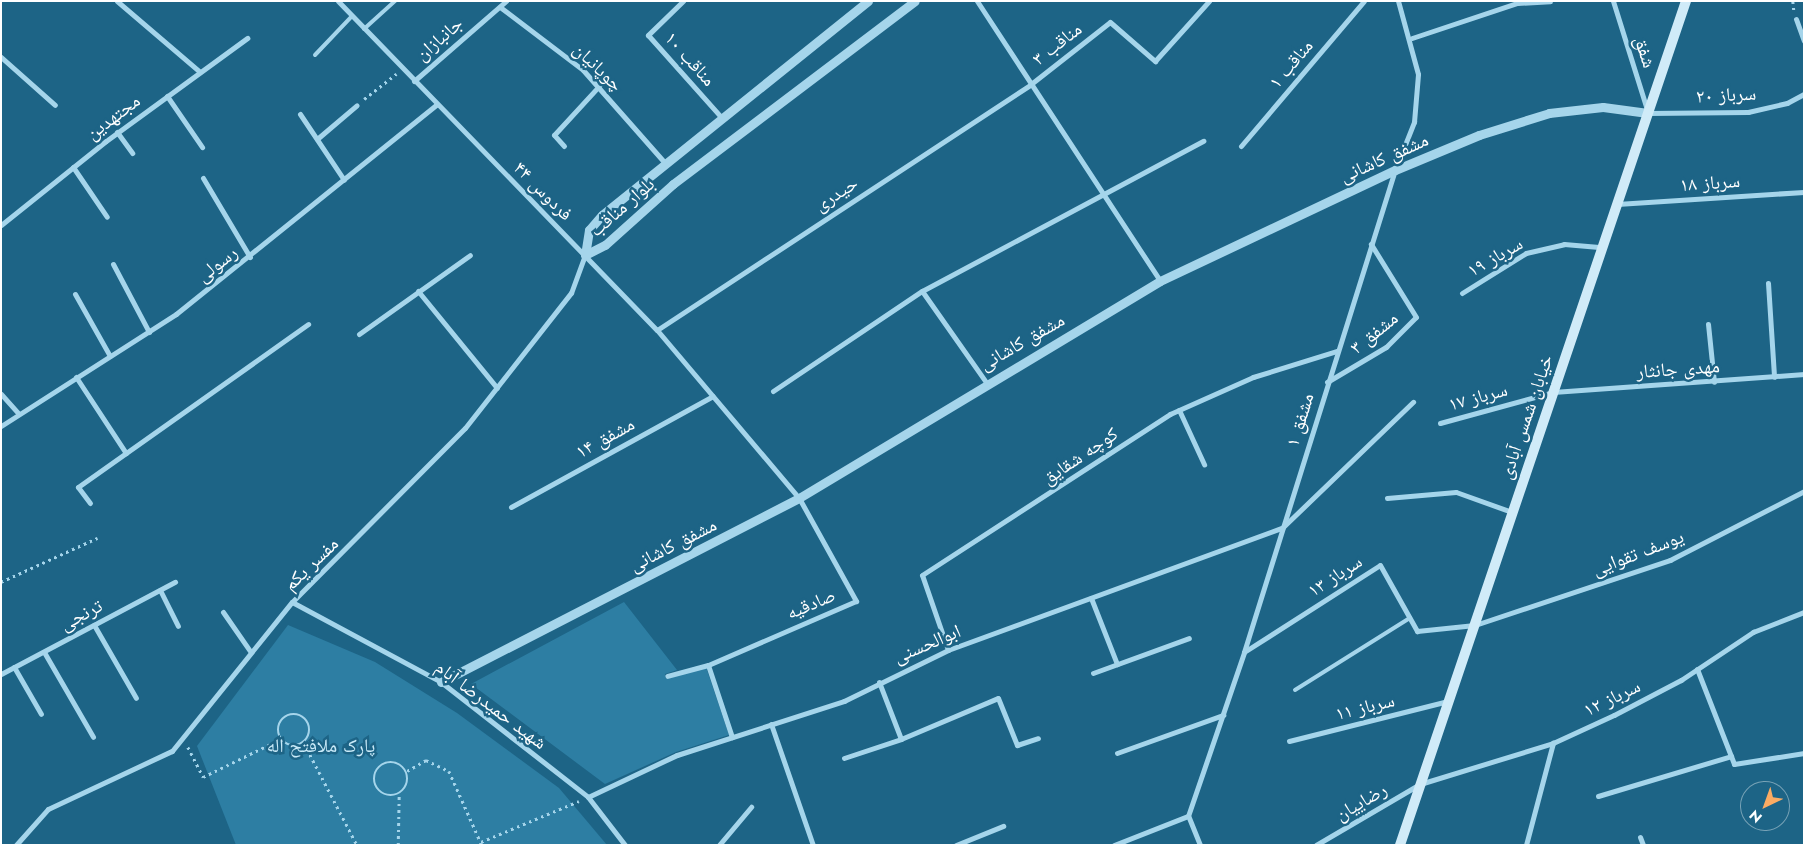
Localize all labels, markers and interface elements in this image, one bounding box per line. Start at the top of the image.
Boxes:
street label: جانبازان [411,12,467,66]
street label: مناقب ۳ [1028,18,1086,70]
street label: مناقب ۱۰ [660,27,720,91]
street label: شفق [1629,33,1661,71]
street label: مناقب ۱ [1264,35,1318,93]
street label: چوپانیان [568,38,628,96]
street label: سرباز ۲۰ [1695,82,1757,108]
street label: مجتهدین [81,89,145,145]
street label: مشفق کاشانی [1336,128,1432,188]
street label: فردوس ۴۴ [509,157,577,225]
street label: سرباز ۱۸ [1679,170,1741,196]
street label: حیدری [810,172,862,216]
street label: بلوار مناقب [585,173,659,241]
street label: سرباز ۱۹ [1463,232,1527,282]
street label: رسولی [192,241,242,287]
street label: مشفق ۳ [1345,307,1403,359]
street label: مشفق کاشانی [975,308,1069,376]
street label: خیابان شمس آبادی [1494,352,1558,482]
street label: مهدی جانثار [1636,355,1720,383]
street label: سرباز ۱۷ [1446,378,1510,416]
street label: مشفق ۱ [1281,390,1319,450]
street label: مشفق ۱۴ [572,413,638,463]
street label: کوچه شقایق [1038,422,1122,490]
street label: مشفق کاشانی [626,513,720,577]
street label: یوسف تقوایی [1589,525,1687,581]
street label: مفسر یکم [279,532,343,596]
street label: سرباز ۱۳ [1304,550,1366,602]
street label: صادقیه [783,584,839,624]
street label: ترنجی [56,594,106,636]
street label: ابوالحسنی [890,620,964,668]
street label: شهید حمیدرضا آبام [431,656,551,754]
street label: سرباز ۱۲ [1580,675,1644,721]
street label: سرباز ۱۱ [1333,689,1397,725]
park label: پارک ملافتح اله [267,735,375,757]
street label: رضاییان [1331,778,1391,826]
north arrow [1740,781,1790,831]
text: N [1745,805,1766,828]

